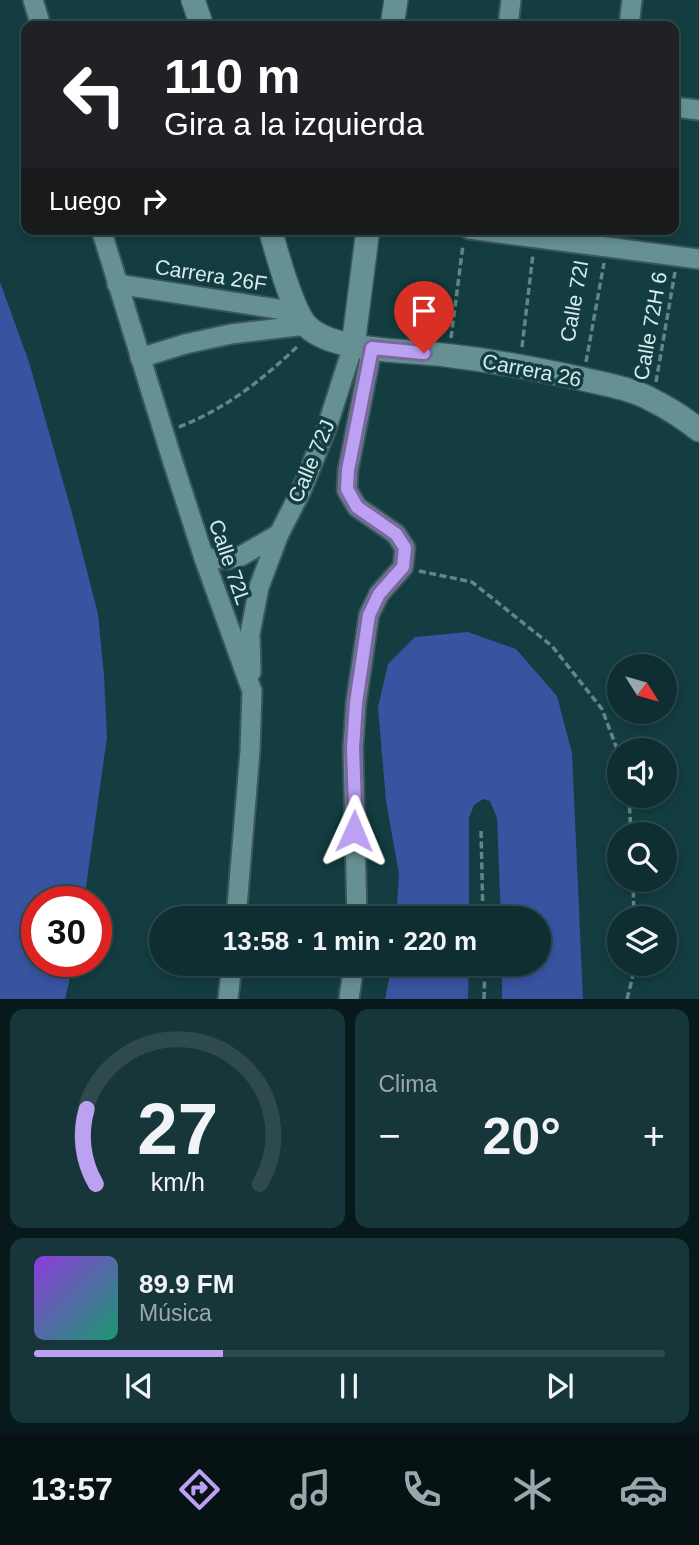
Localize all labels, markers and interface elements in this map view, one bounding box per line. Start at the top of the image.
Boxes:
icon: left [49,49,140,140]
text: 110 m [164,49,300,103]
text: Gira a la izquierda [164,106,424,142]
icon: right [135,182,173,220]
text: Luego [49,186,121,216]
street label: Carrera 26F [153,255,269,295]
street label: Calle 72I [555,258,593,344]
street label: Calle 72H 6 [629,270,671,382]
pin [394,281,454,353]
icon: arrive [405,292,443,330]
street label: Carrera 26 [481,349,583,391]
street label: Calle 72J [283,416,339,506]
street label: Calle 72L [205,516,255,608]
north arrow [607,654,677,724]
map controls [607,654,677,976]
button: sound [607,738,677,808]
position arrow [317,794,391,868]
button: search [607,822,677,892]
speed limit sign: 30 [21,886,112,977]
button: layers [607,906,677,976]
text: 13:58 · 1 min · 220 m [223,926,477,956]
text: Clima [379,1071,437,1097]
text: 27 [137,1089,218,1170]
text: 20° [482,1107,561,1165]
text: − [379,1115,401,1157]
text: + [643,1115,665,1157]
text: km/h [150,1168,204,1196]
text: 89.9 FM [139,1269,234,1299]
text: Música [139,1300,212,1326]
icon: previous [120,1367,158,1405]
icon: pause [330,1367,368,1405]
icon: next [541,1367,579,1405]
icon: directions [175,1465,224,1514]
icon: music [286,1465,335,1514]
icon: phone [397,1465,446,1514]
icon: climate [508,1465,557,1514]
icon: car [619,1465,668,1514]
text: 13:57 [31,1471,113,1507]

